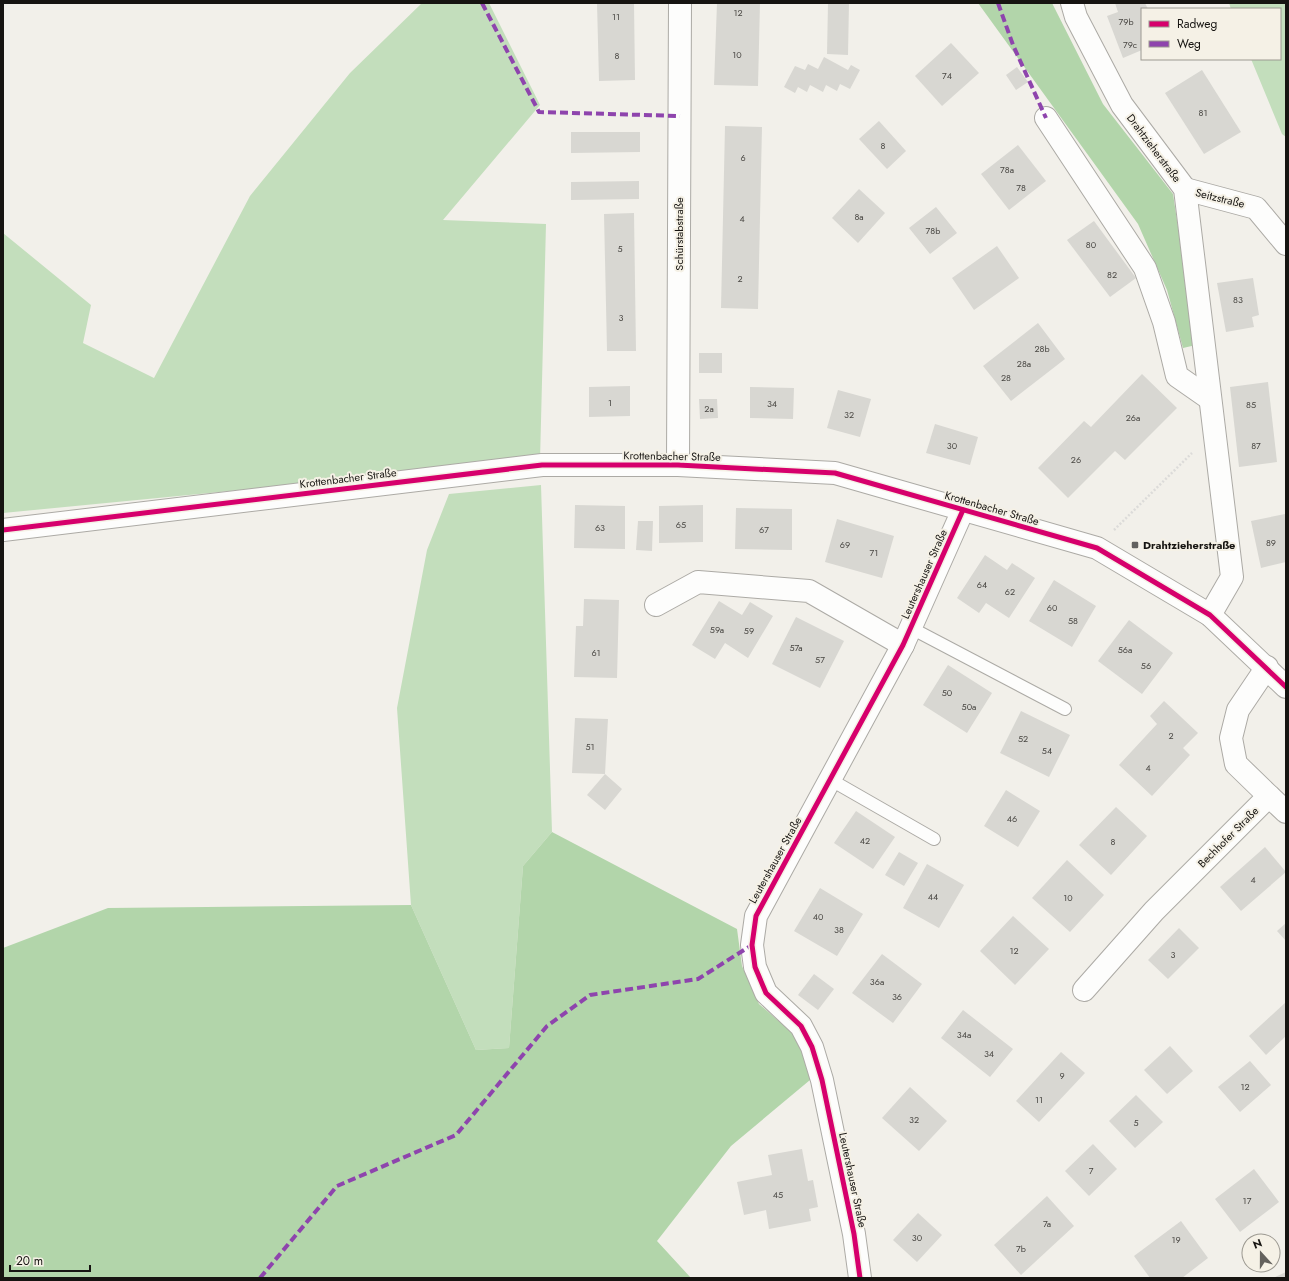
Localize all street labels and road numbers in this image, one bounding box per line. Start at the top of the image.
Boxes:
street label: Drahtzieherstraße [1123,111,1185,186]
street label: Seitzstraße [1194,184,1247,212]
street label: Schürstabstraße [671,197,687,271]
street label: Krottenbacher Straße [623,447,721,465]
street label: Krottenbacher Straße [299,464,398,492]
street label: Krottenbacher Straße [943,487,1041,529]
street label: Leutershauser Straße [897,526,951,621]
street label: Bechhofer Straße [1194,803,1262,871]
street label: Leutershauser Straße [745,814,806,906]
street label: Leutershauser Straße [835,1131,871,1229]

